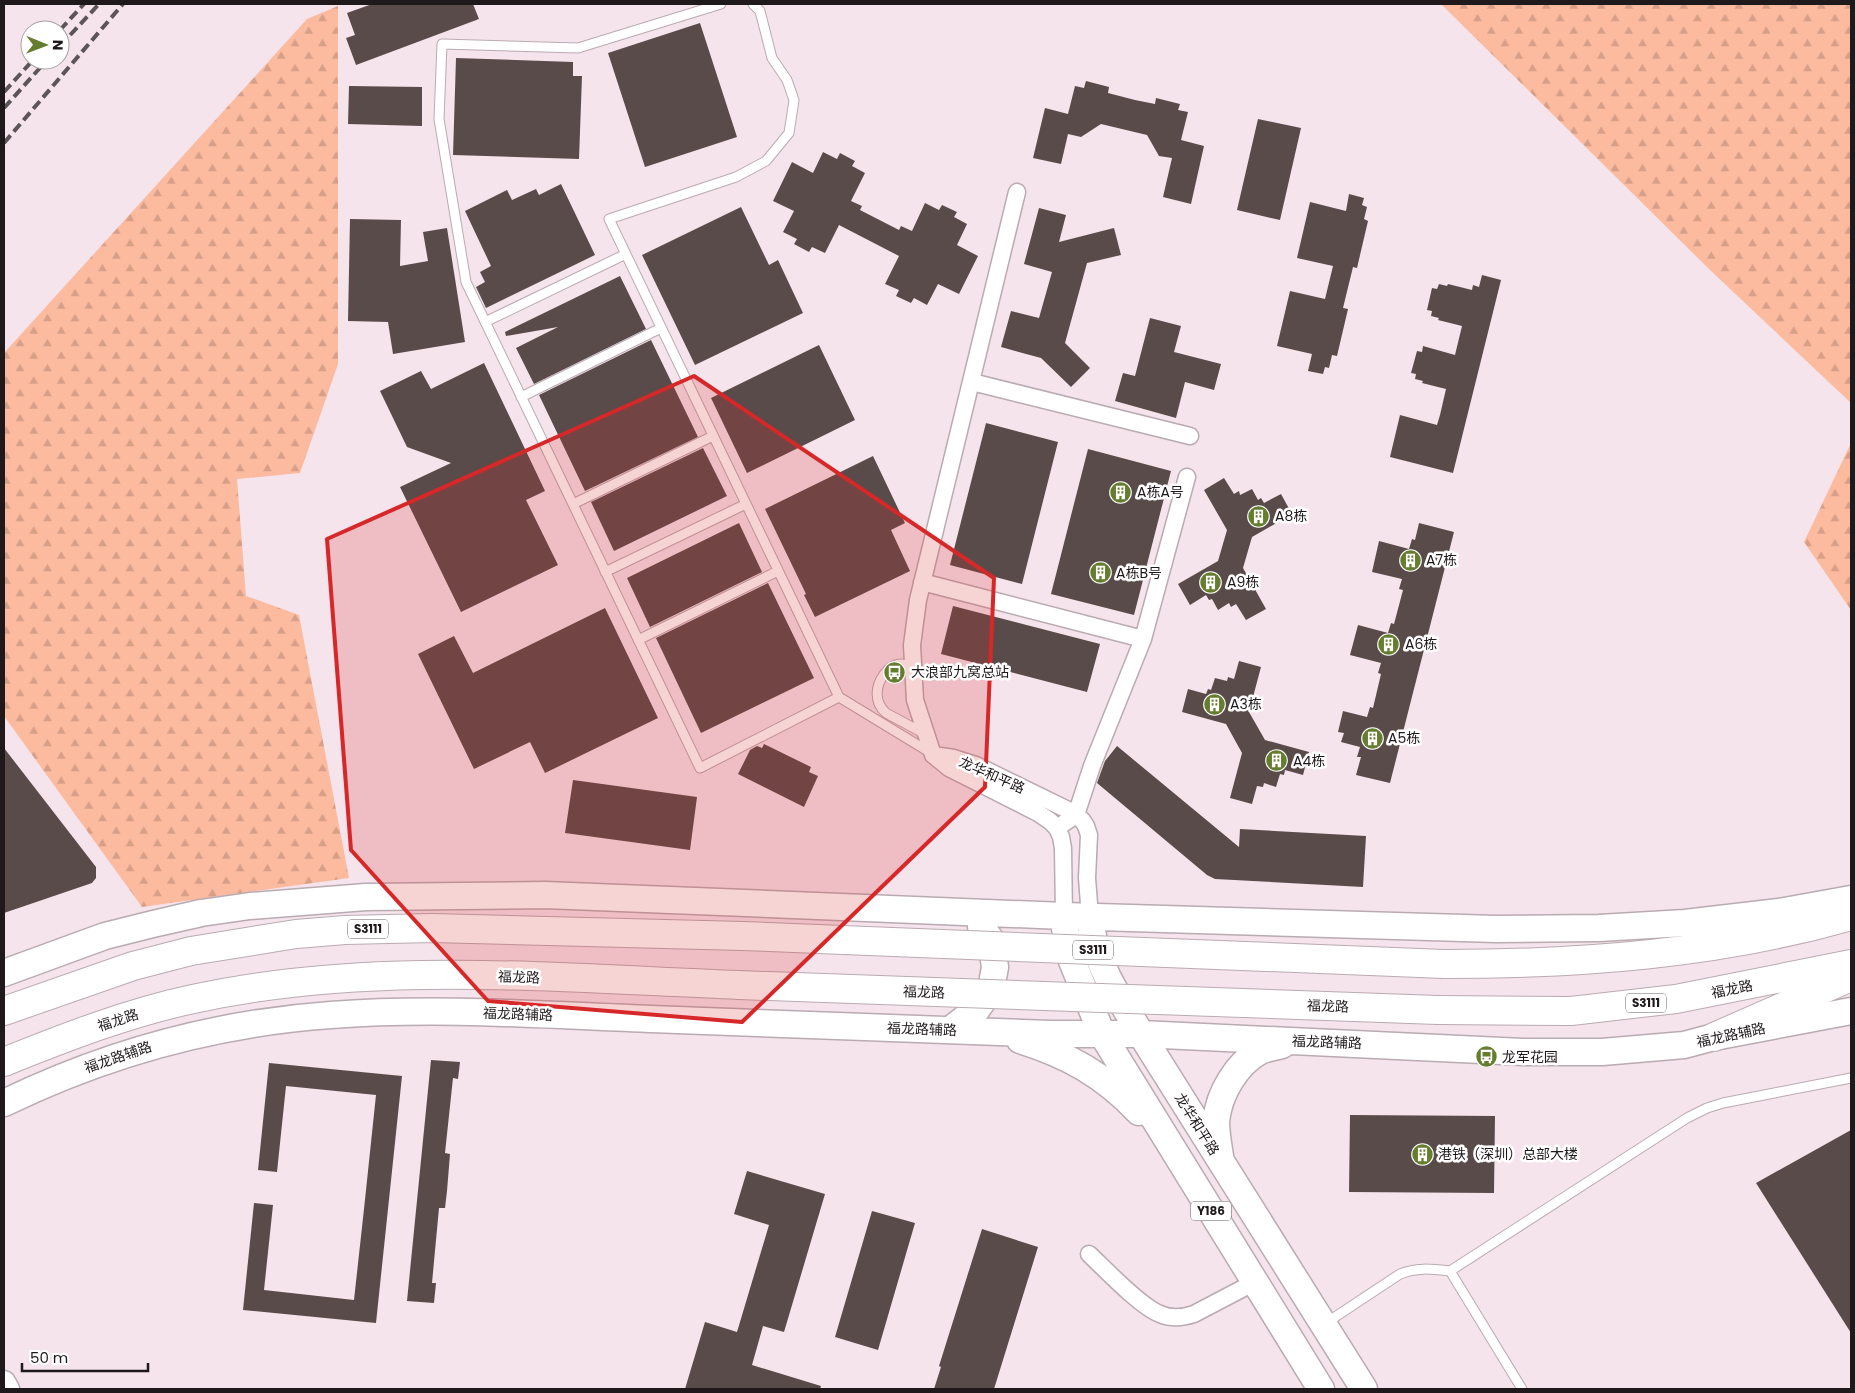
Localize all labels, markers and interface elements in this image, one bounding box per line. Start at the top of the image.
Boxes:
north arrow [20,20,70,70]
text: N [48,40,68,51]
building icon: A栋A号 [1109,480,1133,504]
place label: A栋A号 [1137,482,1184,502]
building icon: A8栋 [1247,504,1271,528]
place label: A8栋 [1275,506,1307,526]
building icon: A7栋 [1398,548,1422,572]
place label: A7栋 [1426,550,1457,570]
building icon: A栋B号 [1088,561,1112,585]
place label: A栋B号 [1116,563,1162,583]
building icon: A9栋 [1199,570,1223,594]
place label: A9栋 [1227,572,1259,592]
building icon: A6栋 [1377,632,1401,656]
place label: A6栋 [1405,634,1437,654]
bus stop icon: 大浪部九窝总站 [883,660,907,684]
place label: 大浪部九窝总站 [911,662,1009,682]
building icon: A3栋 [1202,692,1226,716]
place label: A3栋 [1230,694,1262,714]
building icon: A5栋 [1360,726,1384,750]
place label: A5栋 [1388,728,1420,748]
building icon: A4栋 [1265,749,1289,773]
place label: A4栋 [1293,751,1325,771]
street label: 龙华和平路 [956,752,1028,798]
road number: S3111 [348,920,388,939]
road number: S3111 [1073,940,1113,960]
street label: 福龙路 [498,966,540,988]
street label: 福龙路 [1709,975,1755,1003]
street label: 福龙路 [903,981,945,1003]
road number: S3111 [1626,994,1666,1012]
street label: 福龙路 [1307,995,1349,1017]
street label: 福龙路辅路 [483,1003,553,1025]
street label: 福龙路 [95,1004,141,1036]
street label: 福龙路辅路 [887,1018,957,1040]
street label: 福龙路辅路 [1695,1018,1767,1052]
street label: 福龙路辅路 [1292,1031,1362,1053]
street label: 福龙路辅路 [82,1036,154,1078]
bus stop icon: 龙军花园 [1474,1045,1498,1069]
place label: 龙军花园 [1502,1047,1558,1067]
street label: 龙华和平路 [1170,1089,1224,1159]
building icon: 港铁（深圳）总部大楼 [1410,1142,1434,1166]
place label: 港铁（深圳）总部大楼 [1438,1144,1578,1164]
road number: Y186 [1191,1202,1231,1220]
scale bar [22,1340,149,1372]
text: 50 m [30,1347,68,1368]

